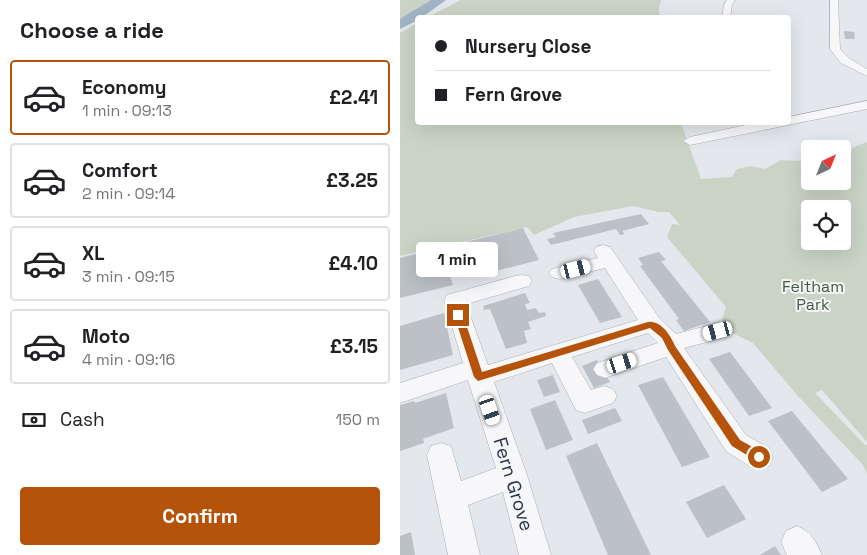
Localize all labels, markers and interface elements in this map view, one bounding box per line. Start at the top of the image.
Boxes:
text: Choose a ride [20,16,164,44]
text: Nursery Close [465,34,592,59]
icon: car [22,75,67,120]
text: Economy [82,75,166,100]
text: Fern Grove [465,82,562,107]
text: £2.41 [329,85,378,110]
text: 1 min · 09:13 [82,100,172,121]
north arrow [801,140,851,190]
map controls [801,140,851,250]
icon: car [22,158,67,203]
text: Comfort [82,158,158,183]
text: £3.25 [326,168,378,193]
text: 2 min · 09:14 [82,183,175,204]
button: locate [801,200,851,250]
icon: car [22,241,67,286]
text: XL [82,241,105,266]
callout: 1 min [417,242,499,278]
text: 1 min [437,249,477,270]
text: £4.10 [328,251,378,276]
car [559,258,592,280]
text: 3 min · 09:15 [82,266,175,287]
park label: Feltham Park [782,276,844,315]
route end [447,304,469,326]
car [701,320,734,342]
icon: car [22,324,67,369]
text: Moto [82,324,130,349]
text: £3.15 [330,334,378,359]
text: 4 min · 09:16 [82,349,175,370]
car [605,351,638,375]
car [478,393,501,427]
icon: cash [20,406,48,434]
text: Cash [60,407,105,432]
text: 150 m [336,409,380,430]
street label: Fern Grove [487,434,540,534]
route start [748,446,770,468]
button: Confirm [20,487,380,545]

